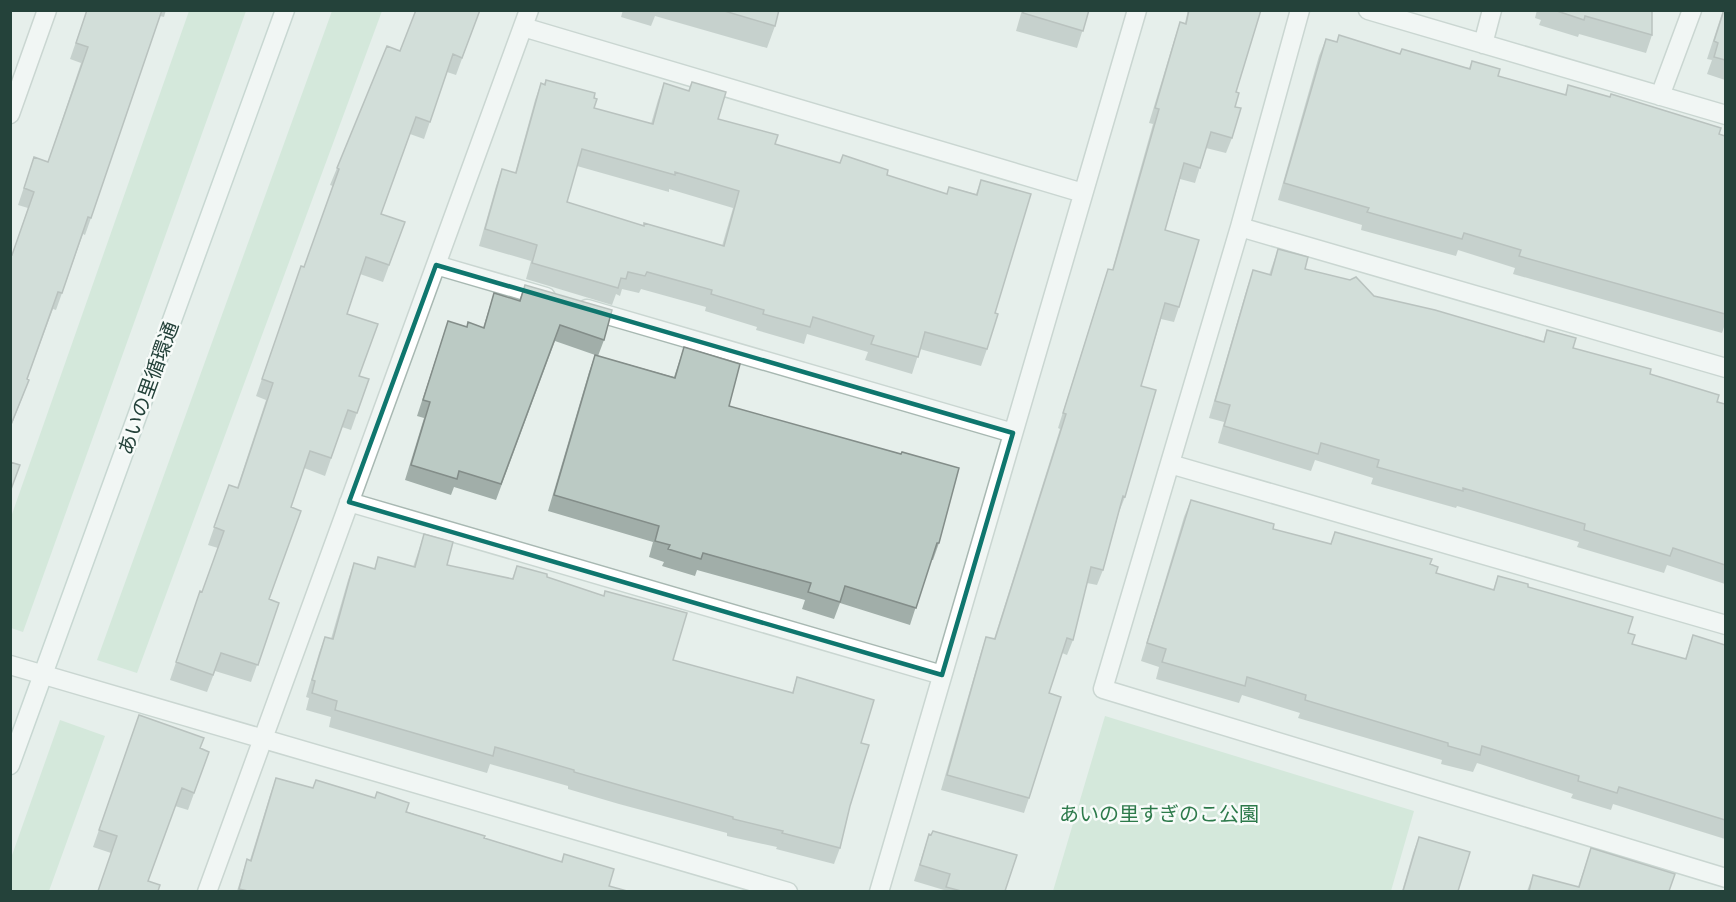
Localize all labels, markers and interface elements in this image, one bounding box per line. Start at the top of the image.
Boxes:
street label: あいの里循環通 [111,317,185,459]
park label: あいの里すぎのこ公園 [1059,800,1259,828]

